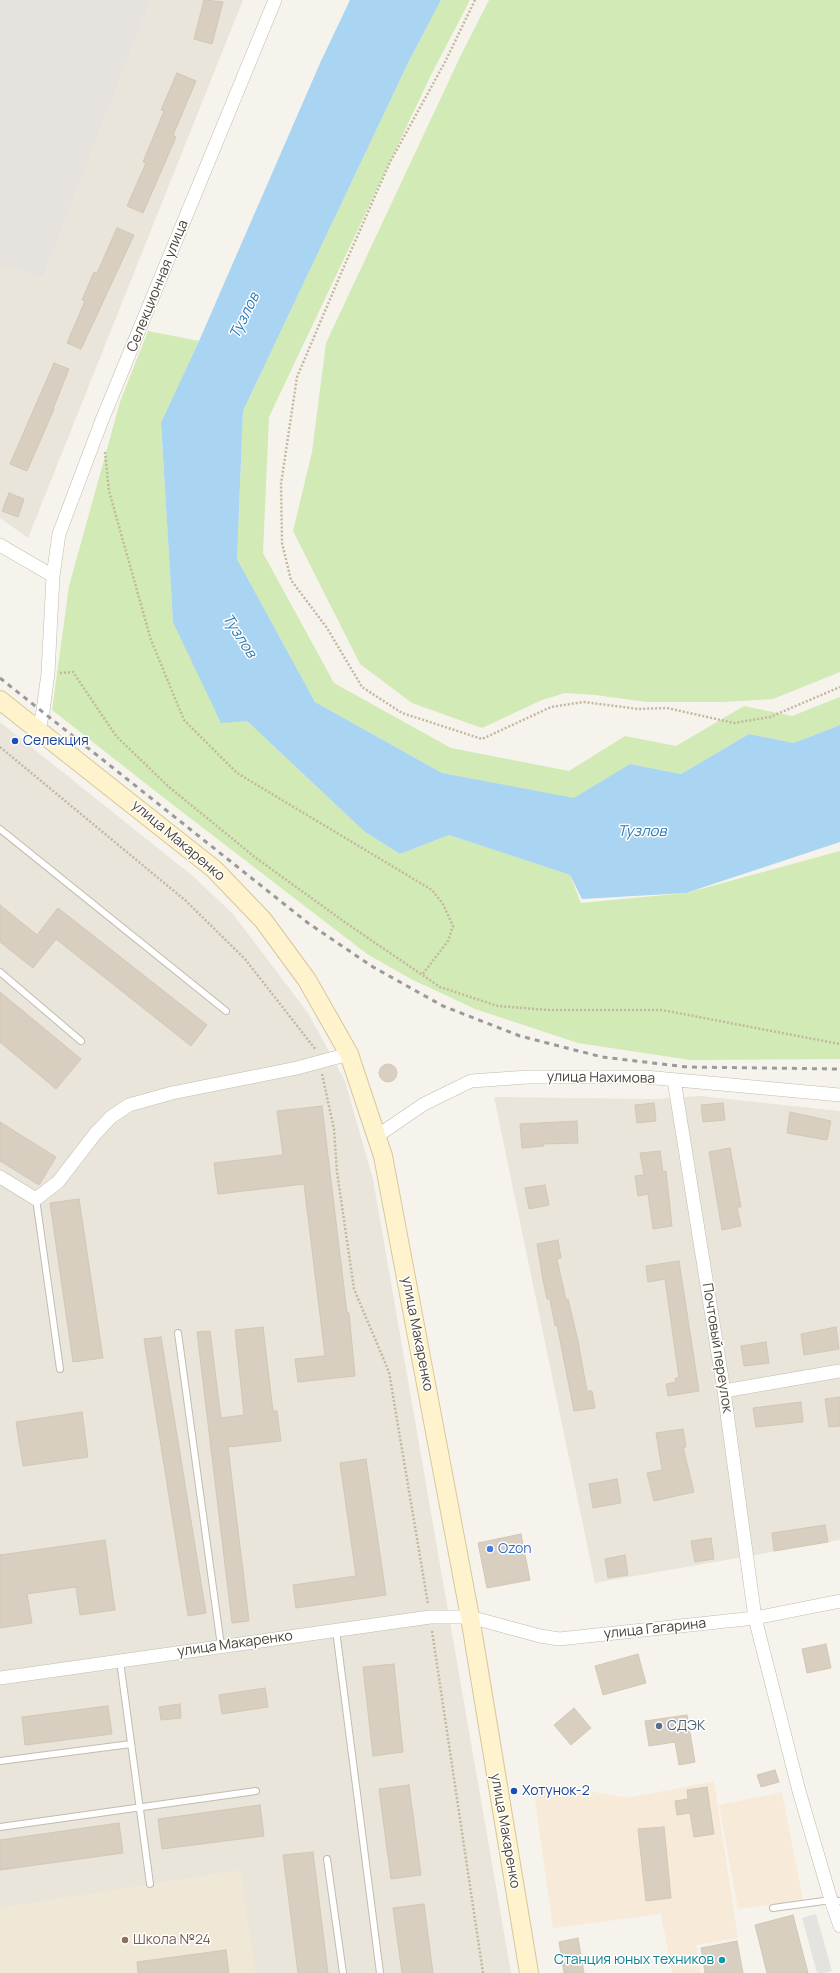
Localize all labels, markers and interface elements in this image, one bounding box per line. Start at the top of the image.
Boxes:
street label: Селекционная улица [124,218,192,354]
water label: Тузлов [226,290,264,342]
water label: Тузлов [218,611,260,661]
place label: Селекция [23,733,89,749]
marker: Селекция [10,736,20,746]
street label: улица Макаренко [128,797,228,885]
water label: Тузлов [618,823,666,841]
street label: улица Нахимова [547,1069,655,1087]
street label: улица Макаренко [398,1275,436,1393]
street label: Почтовый переулок [698,1282,736,1414]
place label: Ozon [498,1541,532,1557]
marker: Ozon [485,1544,495,1554]
street label: улица Гагарина [603,1615,707,1643]
street label: улица Макаренко [176,1628,294,1660]
place label: СДЭК [667,1718,705,1734]
marker: СДЭК [654,1721,664,1731]
street label: улица Макаренко [487,1772,523,1890]
place label: Хотунок-2 [522,1783,590,1799]
marker: Хотунок-2 [509,1786,519,1796]
place label: Школа №24 [133,1932,211,1948]
marker: Школа №24 [120,1935,130,1945]
place label: Станция юных техников [554,1952,714,1968]
marker: Станция юных техников [717,1955,727,1965]

